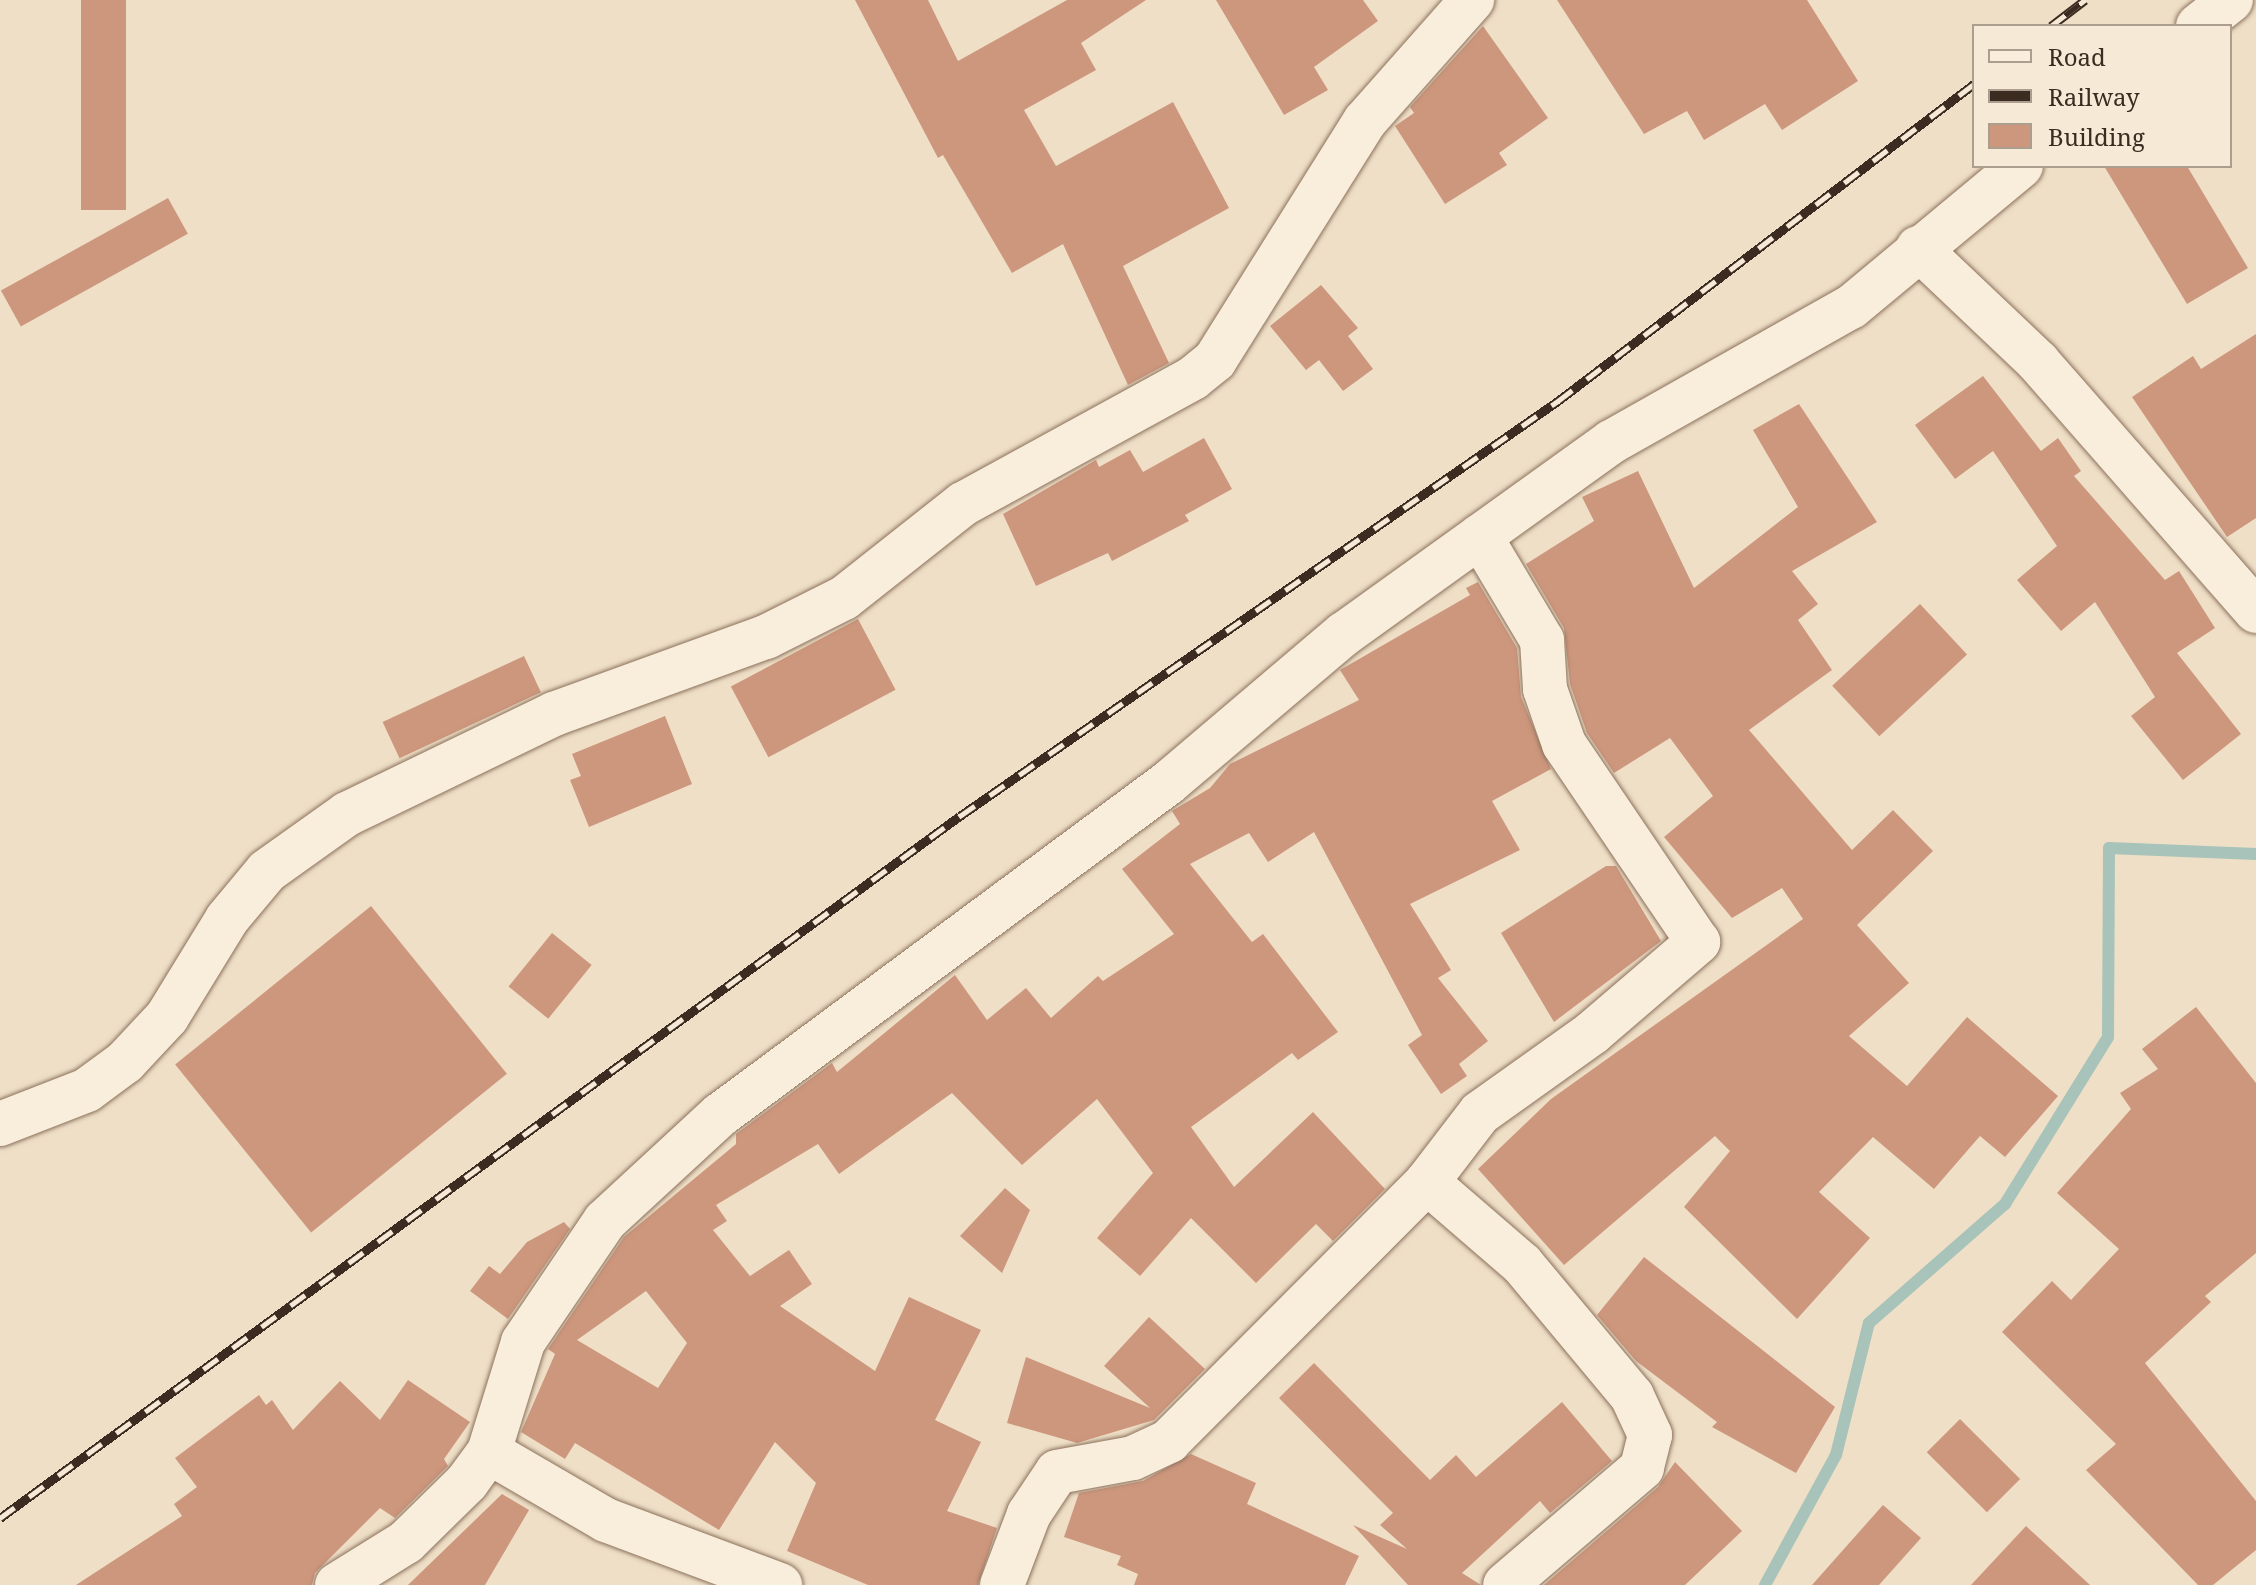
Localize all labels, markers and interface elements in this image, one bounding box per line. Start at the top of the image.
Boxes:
legend [1972,24,2232,168]
text: Road [2048,40,2106,73]
text: Railway [2048,80,2140,113]
text: Building [2048,120,2145,153]

